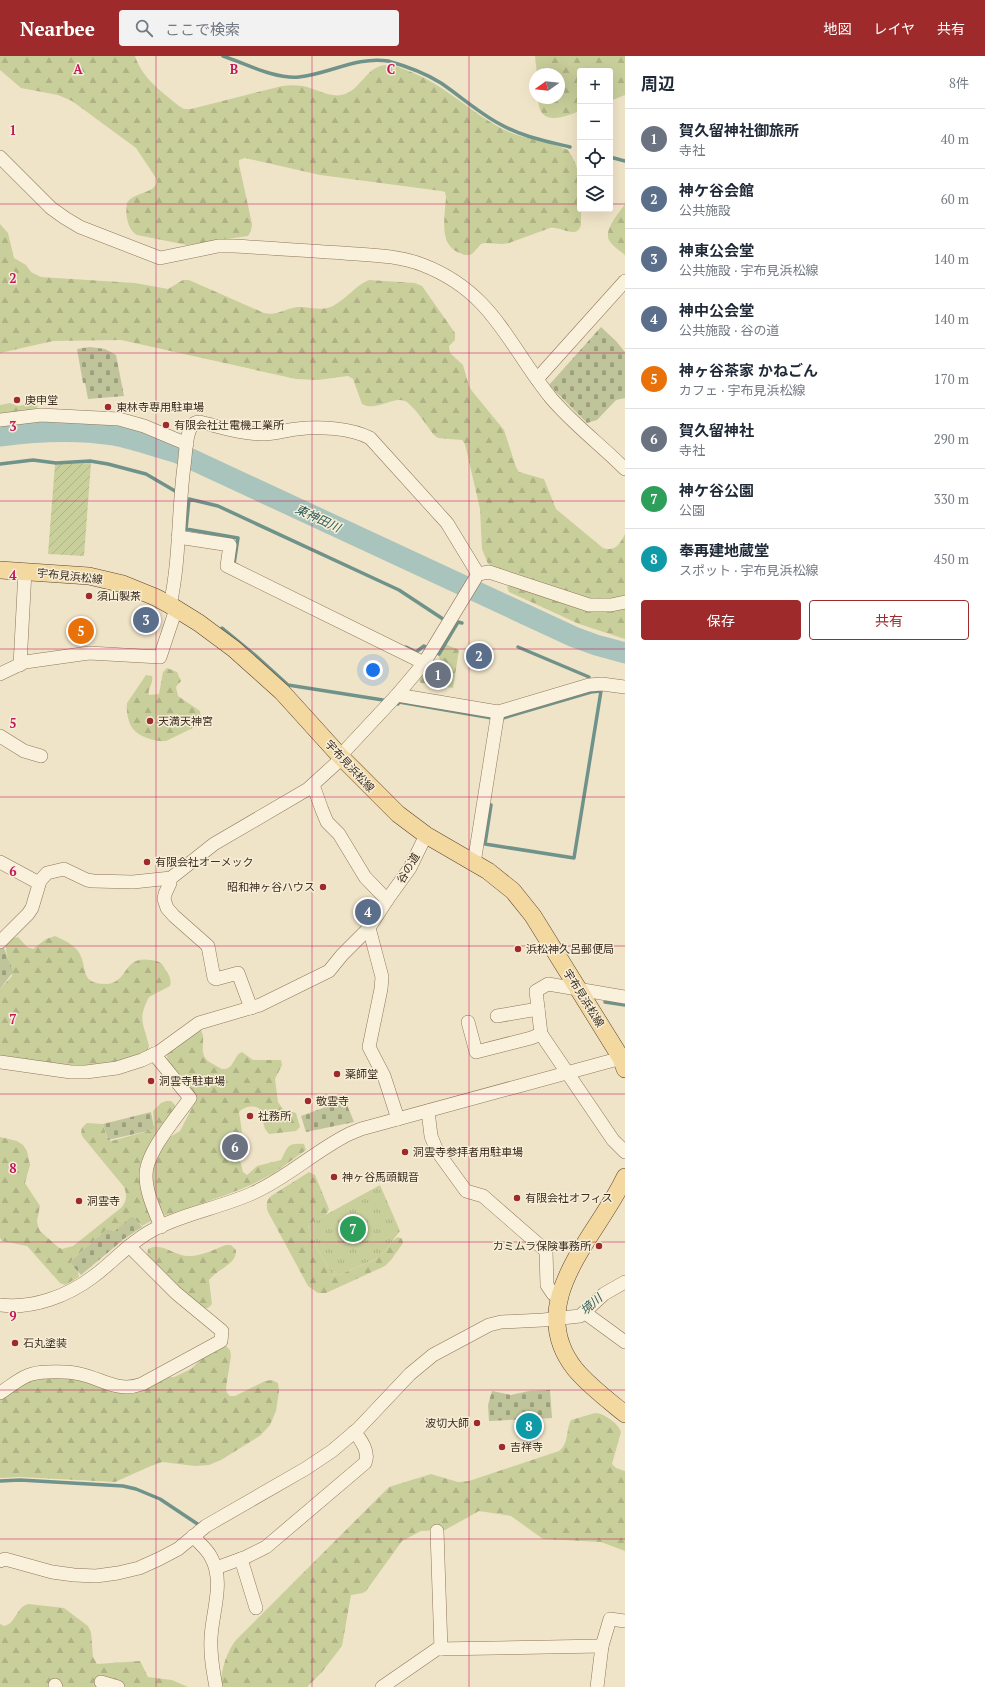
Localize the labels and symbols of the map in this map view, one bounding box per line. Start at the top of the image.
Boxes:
text: A [73,60,83,78]
text: B [230,60,238,78]
text: C [387,60,395,78]
north arrow [529,68,565,104]
text: 1 [9,121,17,139]
text: 2 [9,269,17,287]
place label: 庚申堂 [25,393,58,407]
marker: 庚申堂 [12,395,22,405]
place label: 東林寺専用駐車場 [116,400,204,414]
marker: 東林寺専用駐車場 [103,402,113,412]
text: 3 [9,417,17,435]
place label: 有限会社辻電機工業所 [174,418,285,432]
marker: 有限会社辻電機工業所 [161,420,171,430]
water label: 東神田川 [293,501,345,536]
text: 4 [9,566,17,584]
street label: 宇布見浜松線 [36,566,104,586]
place label: 須山製茶 [97,589,141,603]
marker: 須山製茶 [84,591,94,601]
pin: 3 [133,605,159,635]
pin: 5 [68,616,94,646]
pin: 2 [466,641,492,671]
your location [363,660,383,680]
pin: 1 [425,660,451,690]
text: 5 [9,714,17,732]
place label: 天満天神宮 [158,714,213,728]
marker: 天満天神宮 [145,716,155,726]
street label: 宇布見浜松線 [322,737,378,795]
street label: 谷の道 [394,850,422,886]
place label: 有限会社オーメック [155,855,254,869]
marker: 有限会社オーメック [142,857,152,867]
text: 6 [9,862,17,880]
place label: 昭和神ヶ谷ハウス [227,880,315,894]
marker: 昭和神ヶ谷ハウス [318,882,328,892]
pin: 4 [355,897,381,927]
place label: 浜松神久呂郵便局 [526,942,614,956]
marker: 浜松神久呂郵便局 [513,944,523,954]
street label: 宇布見浜松線 [561,966,607,1030]
text: 7 [9,1010,17,1028]
place label: 薬師堂 [345,1067,378,1081]
marker: 薬師堂 [332,1069,342,1079]
place label: 洞雲寺駐車場 [159,1074,225,1088]
marker: 洞雲寺駐車場 [146,1076,156,1086]
place label: 敬雲寺 [316,1094,349,1108]
marker: 敬雲寺 [303,1096,313,1106]
place label: 社務所 [258,1109,292,1123]
marker: 社務所 [245,1111,255,1121]
pin: 6 [222,1132,248,1162]
place label: 洞雲寺参拝者用駐車場 [413,1145,523,1159]
marker: 洞雲寺参拝者用駐車場 [400,1147,410,1157]
text: 8 [9,1159,17,1177]
place label: 神ヶ谷馬頭観音 [342,1170,419,1184]
marker: 神ヶ谷馬頭観音 [329,1172,339,1182]
place label: 有限会社オフィス [525,1191,613,1205]
marker: 有限会社オフィス [512,1193,522,1203]
place label: 洞雲寺 [87,1194,120,1208]
marker: 洞雲寺 [74,1196,84,1206]
pin: 7 [340,1214,366,1244]
place label: カミムラ保険事務所 [493,1239,592,1253]
marker: カミムラ保険事務所 [594,1241,604,1251]
water label: 境川 [577,1289,606,1318]
text: 9 [9,1307,17,1325]
place label: 石丸塗装 [23,1336,67,1350]
marker: 石丸塗装 [10,1338,20,1348]
pin: 8 [516,1411,542,1441]
place label: 波切大師 [425,1416,469,1430]
marker: 波切大師 [472,1418,482,1428]
place label: 吉祥寺 [510,1440,543,1454]
marker: 吉祥寺 [497,1442,507,1452]

